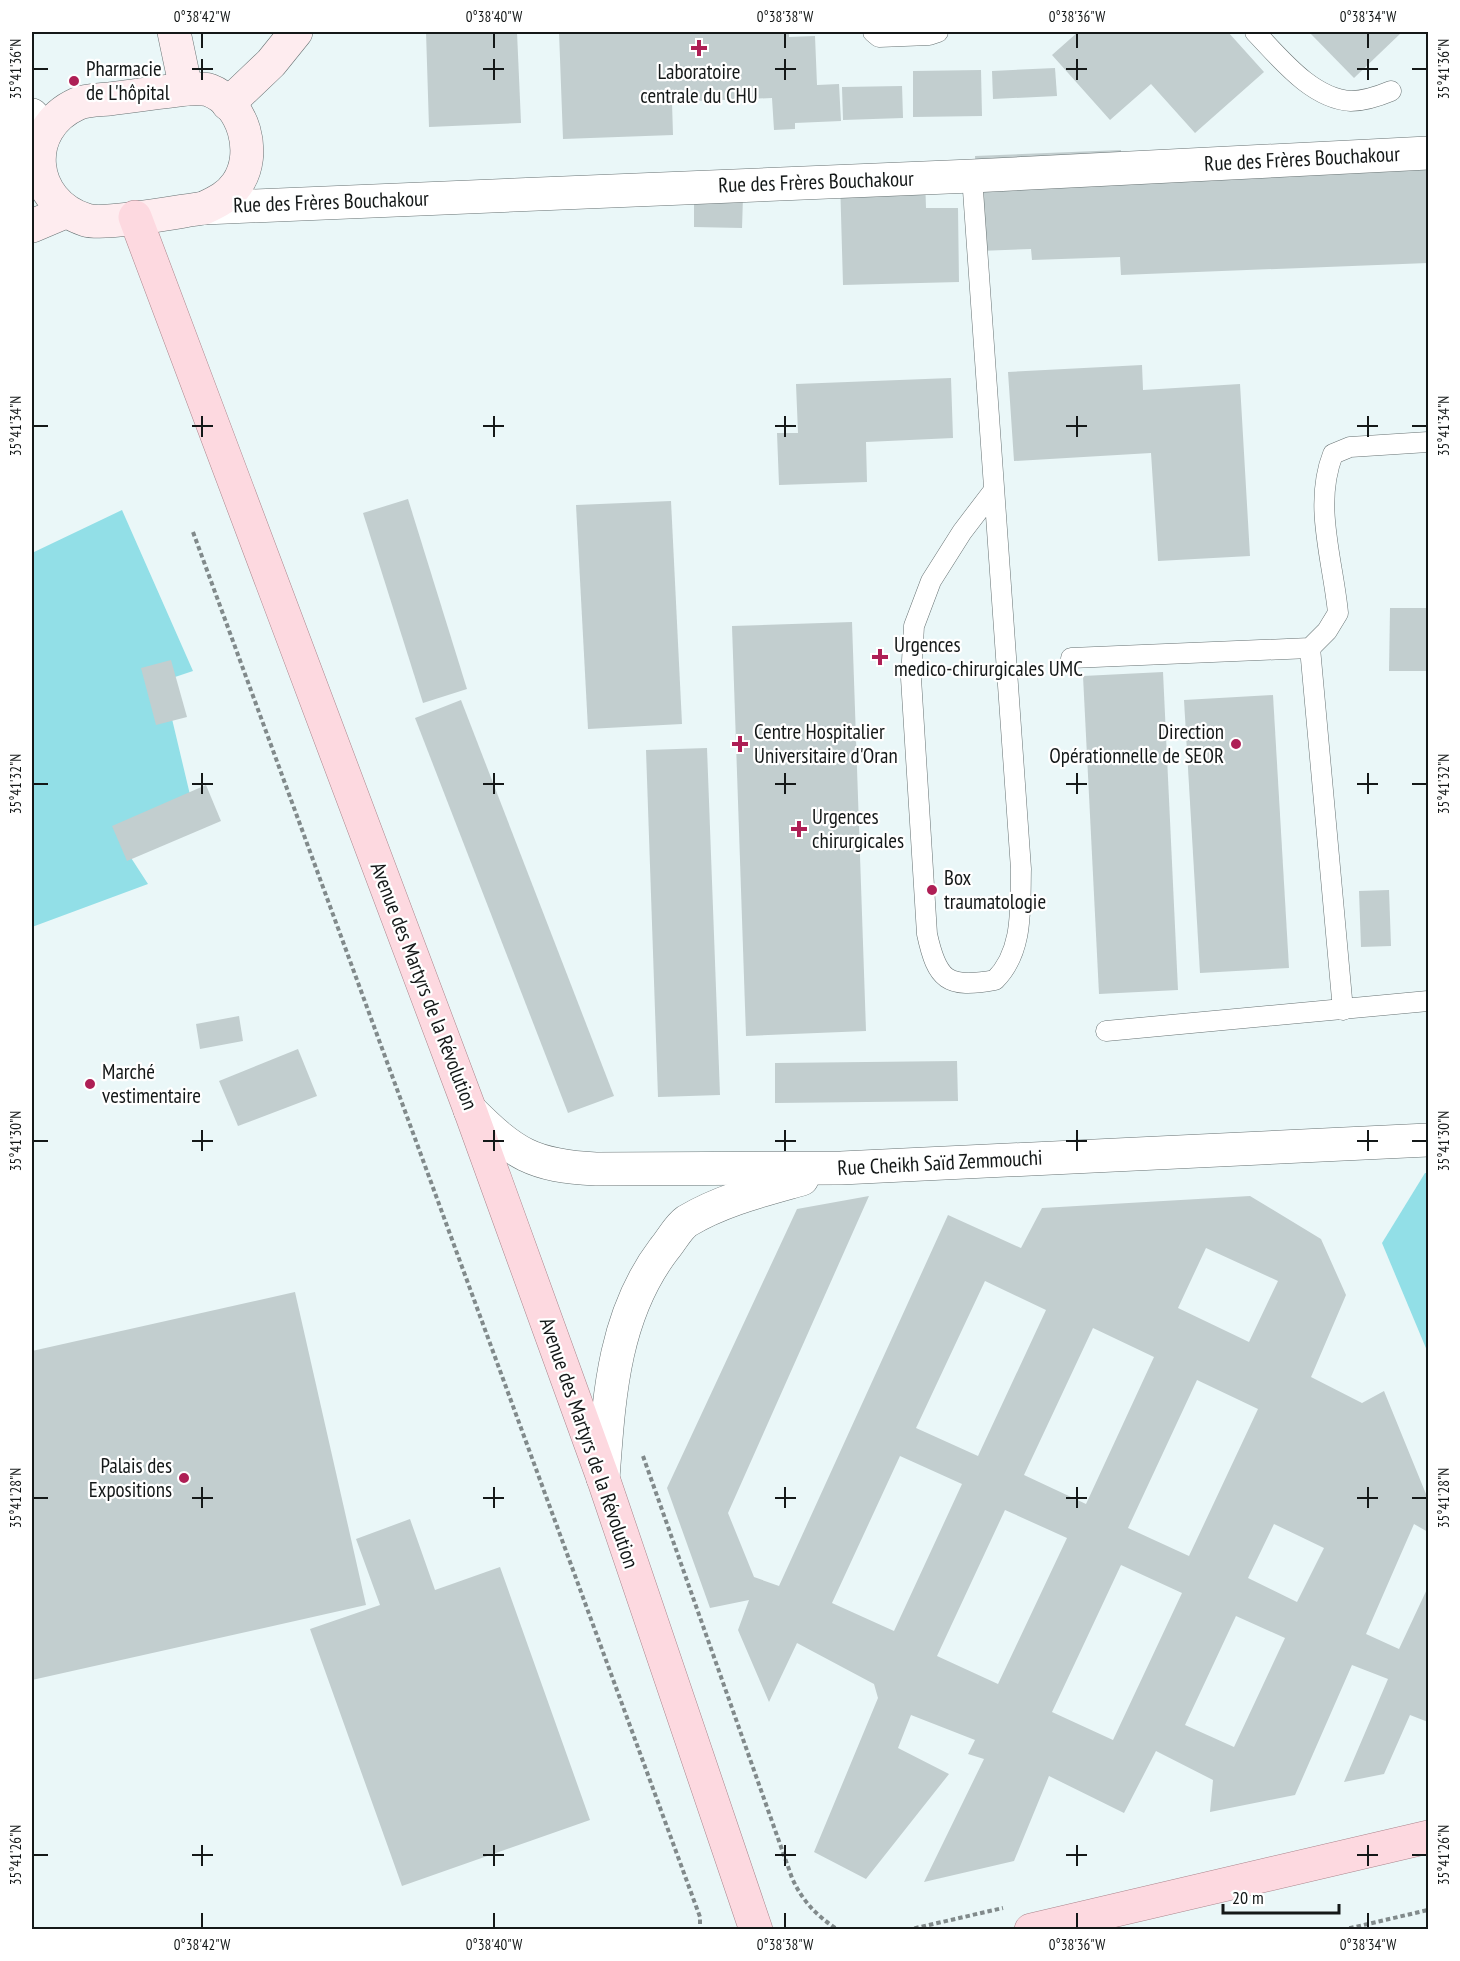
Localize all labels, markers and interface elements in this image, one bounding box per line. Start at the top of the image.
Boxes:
text: 0°38'42"W [174,7,230,26]
text: 0°38'40"W [466,7,522,26]
text: 0°38'38"W [757,7,813,26]
text: 0°38'36"W [1049,7,1105,26]
text: 0°38'34"W [1340,7,1396,26]
text: 35°41'36"N [6,39,25,99]
marker: Laboratoire centrale du CHU [690,39,708,57]
text: 35°41'36"N [1434,39,1453,99]
place label: Pharmacie de L'hôpital [86,55,170,106]
place label: Laboratoire centrale du CHU [640,58,758,109]
marker: Pharmacie de L'hôpital [67,74,81,88]
street label: Rue des Frères Bouchakour [1204,140,1401,177]
street label: Rue des Frères Bouchakour [718,165,915,198]
street label: Rue des Frères Bouchakour [233,185,430,218]
text: 35°41'34"N [6,396,25,456]
text: 35°41'34"N [1434,396,1453,456]
place label: Urgences medico-chirurgicales UMC [894,631,1083,682]
marker: Urgences medico-chirurgicales UMC [871,648,889,666]
place label: Centre Hospitalier Universitaire d'Oran [754,718,898,769]
place label: Direction Opérationnelle de SEOR [1049,718,1224,769]
marker: Centre Hospitalier Universitaire d'Oran [731,735,749,753]
marker: Direction Opérationnelle de SEOR [1229,737,1243,751]
text: 35°41'32"N [6,754,25,814]
text: 35°41'32"N [1434,754,1453,814]
place label: Urgences chirurgicales [812,803,904,854]
marker: Urgences chirurgicales [790,820,808,838]
street label: Avenue des Martyrs de la Révolution [365,858,484,1113]
place label: Box traumatologie [944,864,1046,915]
marker: Box traumatologie [925,883,939,897]
place label: Marché vestimentaire [102,1058,201,1109]
marker: Marché vestimentaire [83,1077,97,1091]
text: 35°41'30"N [6,1111,25,1171]
text: 35°41'30"N [1434,1111,1453,1171]
street label: Rue Cheikh Saïd Zemmouchi [837,1144,1043,1181]
street label: Avenue des Martyrs de la Révolution [534,1314,645,1572]
place label: Palais des Expositions [89,1452,172,1503]
text: 35°41'28"N [6,1468,25,1528]
text: 35°41'28"N [1434,1468,1453,1528]
marker: Palais des Expositions [177,1471,191,1485]
text: 35°41'26"N [6,1825,25,1885]
text: 35°41'26"N [1434,1825,1453,1885]
scale bar [1223,1877,1338,1915]
text: 20 m [1232,1886,1264,1909]
text: 0°38'42"W [174,1935,230,1954]
text: 0°38'40"W [466,1935,522,1954]
text: 0°38'38"W [757,1935,813,1954]
text: 0°38'36"W [1049,1935,1105,1954]
text: 0°38'34"W [1340,1935,1396,1954]

